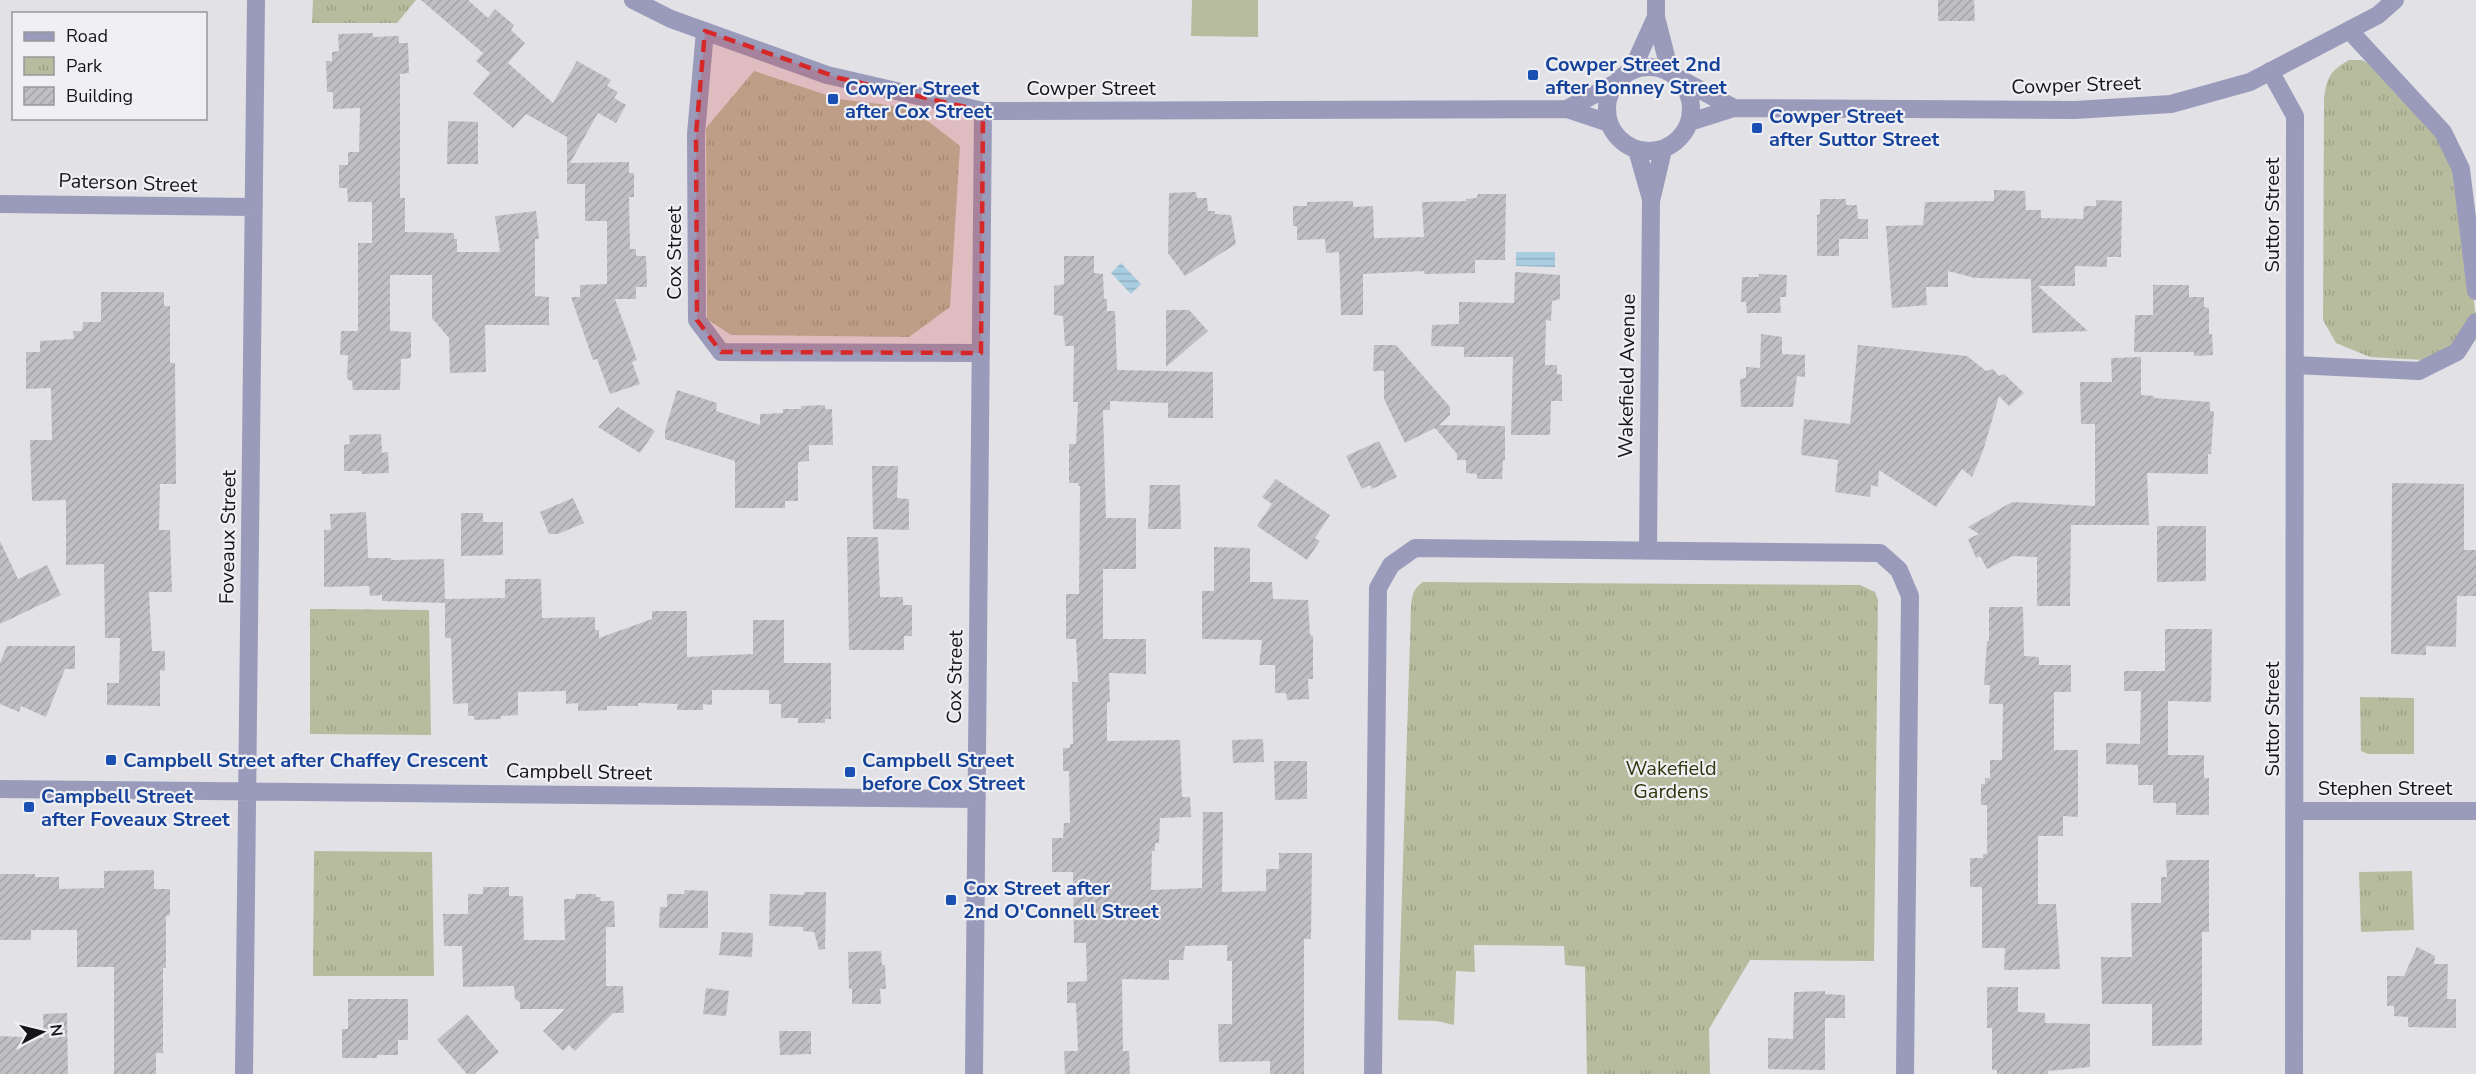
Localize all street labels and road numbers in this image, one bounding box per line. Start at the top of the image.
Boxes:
street label: Cowper Street [2011,69,2142,101]
street label: Cowper Street [1026,75,1157,102]
street label: Suttor Street [2259,156,2286,273]
street label: Paterson Street [58,167,199,199]
street label: Cox Street [661,205,688,300]
street label: Wakefield Avenue [1612,294,1642,458]
street label: Foveaux Street [213,469,243,604]
street label: Cox Street [941,629,969,724]
street label: Suttor Street [2259,660,2286,777]
street label: Campbell Street [506,757,653,787]
street label: Stephen Street [2318,775,2453,802]

